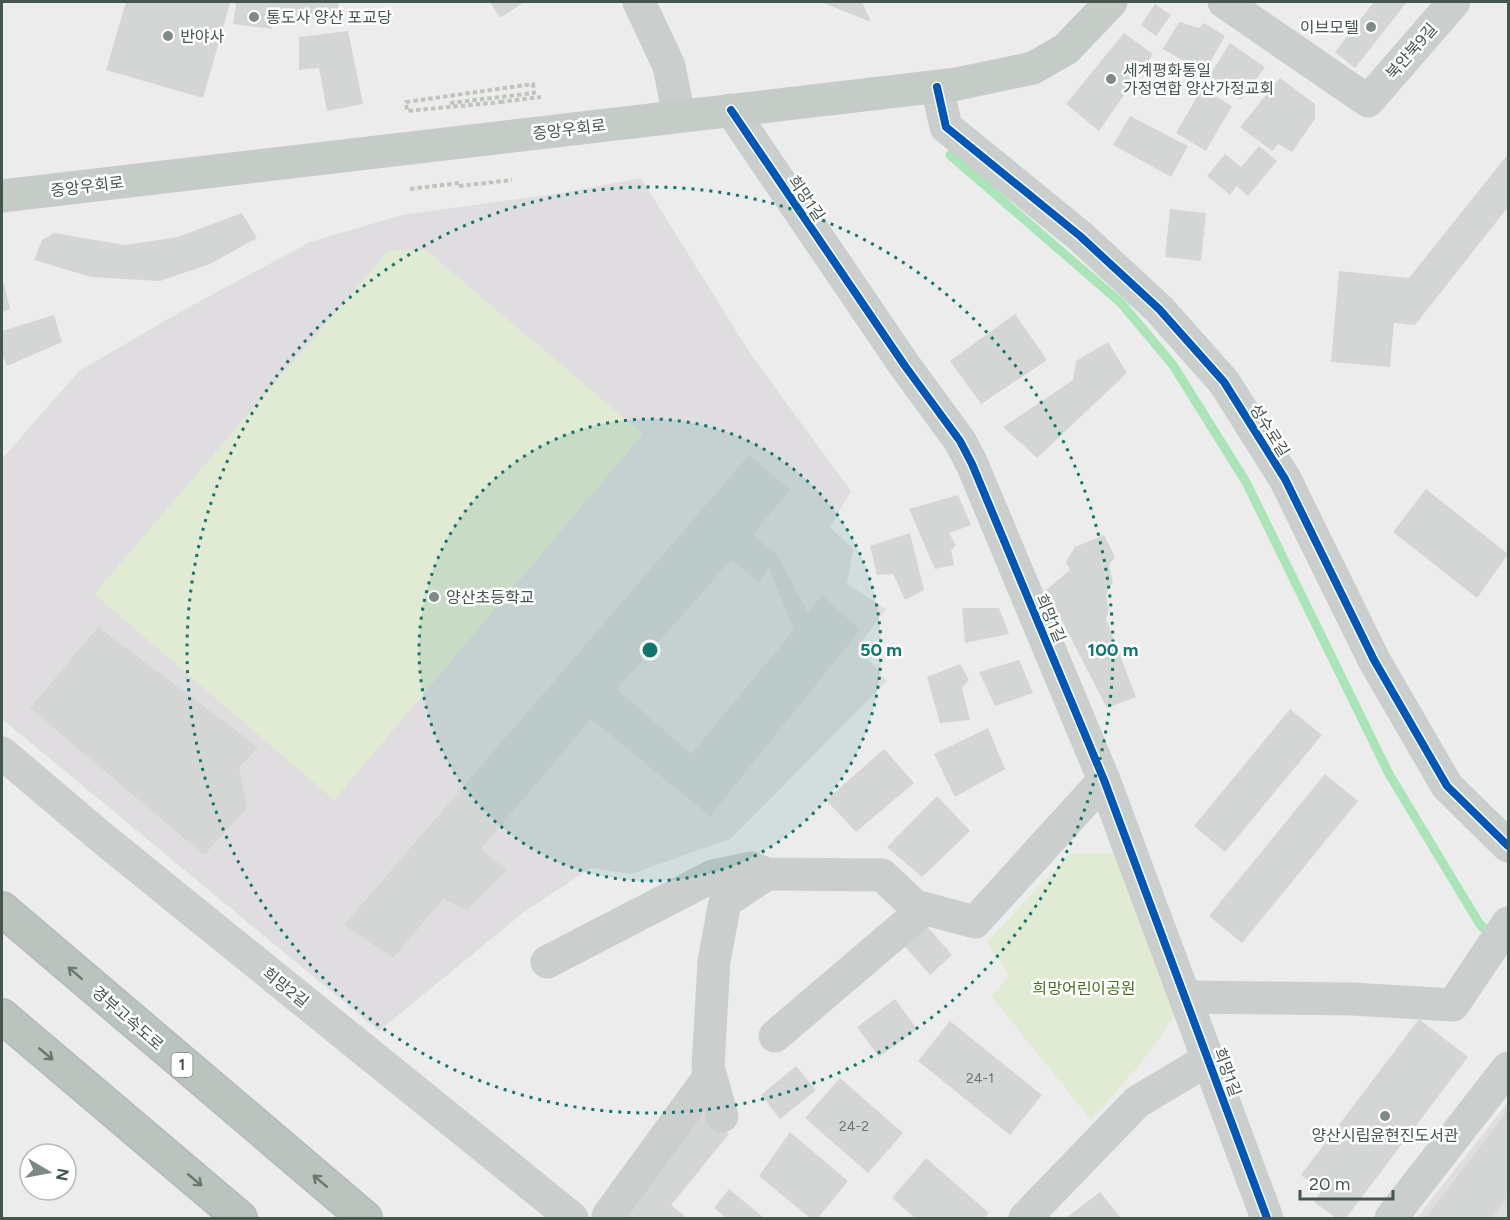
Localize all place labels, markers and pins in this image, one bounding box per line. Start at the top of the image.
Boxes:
place label: 통도사 양산 포교당 [266,8,392,27]
marker: 통도사 양산 포교당 [247,10,261,24]
place label: 이브모텔 [1300,18,1359,37]
marker: 이브모텔 [1364,20,1378,34]
place label: 반야사 [180,27,224,46]
marker: 반야사 [161,29,175,43]
place label: 세계평화통일 가정연합 양산가정교회 [1123,61,1274,98]
marker: 세계평화통일 가정연합 양산가정교회 [1104,72,1118,86]
place label: 양산초등학교 [446,588,534,607]
marker: 양산초등학교 [427,590,441,604]
centre of rings [640,640,660,660]
marker: 양산시립윤현진도서관 [1378,1109,1392,1123]
place label: 양산시립윤현진도서관 [1311,1126,1459,1145]

